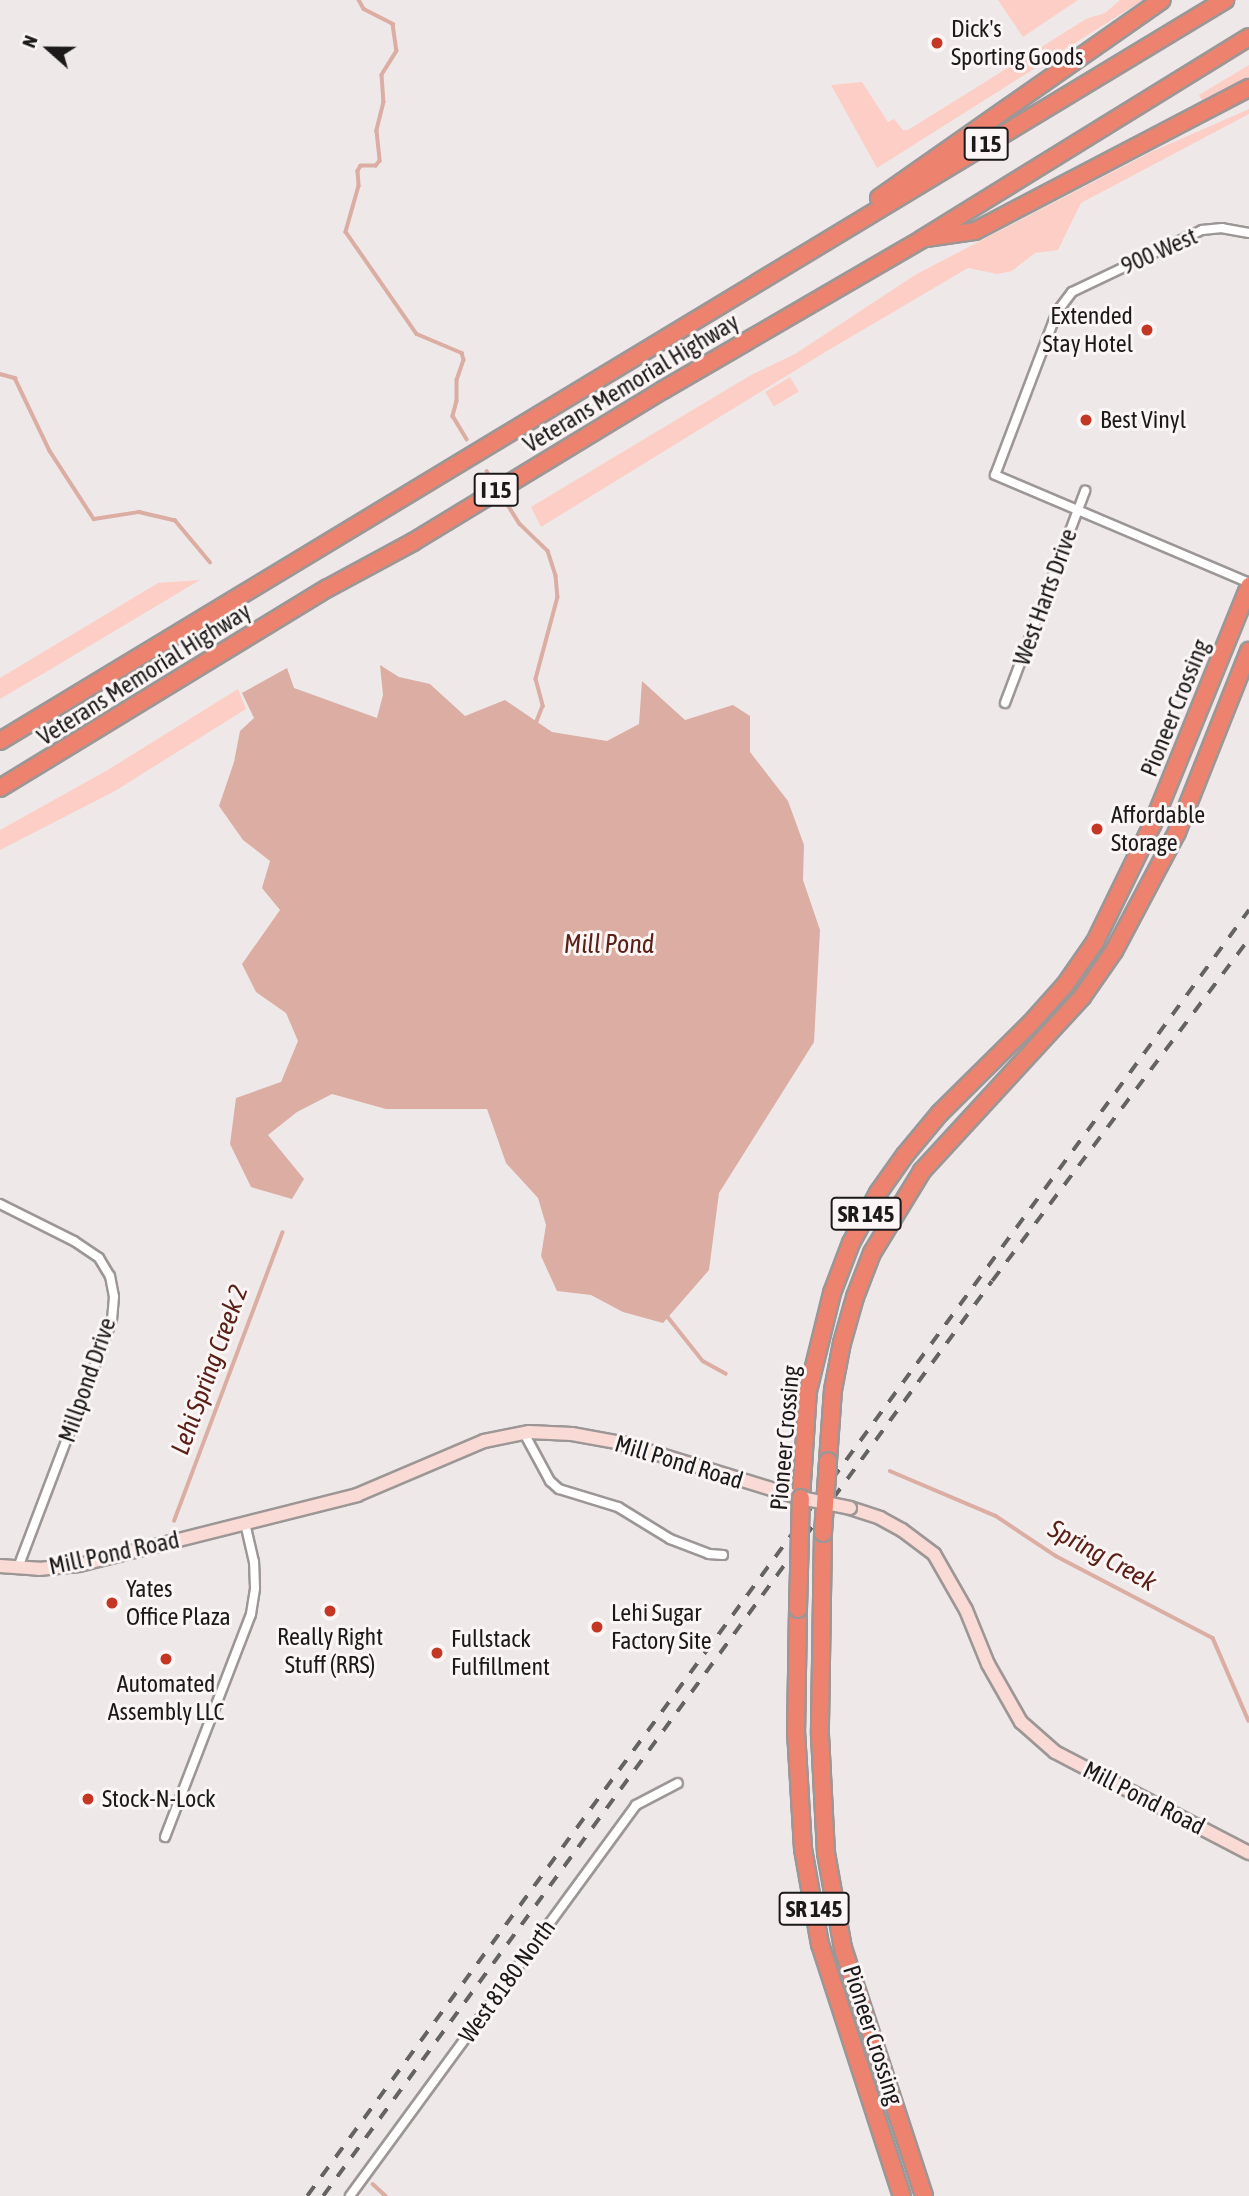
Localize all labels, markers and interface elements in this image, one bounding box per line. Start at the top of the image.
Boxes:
north arrow [14,14,84,84]
place label: Dick's Sporting Goods [951,15,1083,71]
text: N [17,32,42,51]
marker: Dick's Sporting Goods [929,35,945,51]
road number: I 15 [963,125,1009,164]
street label: 900 West [1117,222,1201,280]
place label: Extended Stay Hotel [1043,302,1133,358]
street label: Veterans Memorial Highway [518,307,744,459]
marker: Extended Stay Hotel [1139,322,1155,338]
place label: Best Vinyl [1100,406,1186,434]
marker: Best Vinyl [1078,412,1094,428]
road number: I 15 [473,470,519,510]
street label: West Harts Drive [1007,525,1083,669]
street label: Veterans Memorial Highway [32,597,256,751]
street label: Pioneer Crossing [1134,635,1216,781]
place label: Affordable Storage [1111,801,1205,857]
marker: Affordable Storage [1089,821,1105,837]
water label: Mill Pond [564,929,654,961]
road number: SR 145 [829,1194,903,1233]
water label: Lehi Spring Creek 2 [165,1281,255,1459]
street label: Millpond Drive [52,1314,122,1446]
street label: Pioneer Crossing [764,1364,806,1512]
street label: Mill Pond Road [611,1429,747,1495]
water label: Spring Creek [1043,1514,1161,1598]
street label: Mill Pond Road [46,1525,182,1581]
place label: Yates Office Plaza [126,1575,231,1631]
marker: Yates Office Plaza [104,1595,120,1611]
place label: Lehi Sugar Factory Site [611,1599,712,1655]
marker: Really Right Stuff (RRS) [322,1603,338,1619]
marker: Lehi Sugar Factory Site [589,1619,605,1635]
place label: Really Right Stuff (RRS) [277,1623,383,1679]
place label: Fullstack Fulfillment [451,1625,550,1681]
marker: Fullstack Fulfillment [429,1645,445,1661]
marker: Automated Assembly LLC [158,1651,174,1667]
place label: Automated Assembly LLC [108,1670,224,1726]
street label: Mill Pond Road [1078,1755,1210,1841]
place label: Stock-N-Lock [102,1785,216,1813]
marker: Stock-N-Lock [80,1791,96,1807]
road number: SR 145 [777,1890,851,1928]
street label: West 8180 North [453,1914,561,2048]
street label: Pioneer Crossing [837,1961,909,2109]

